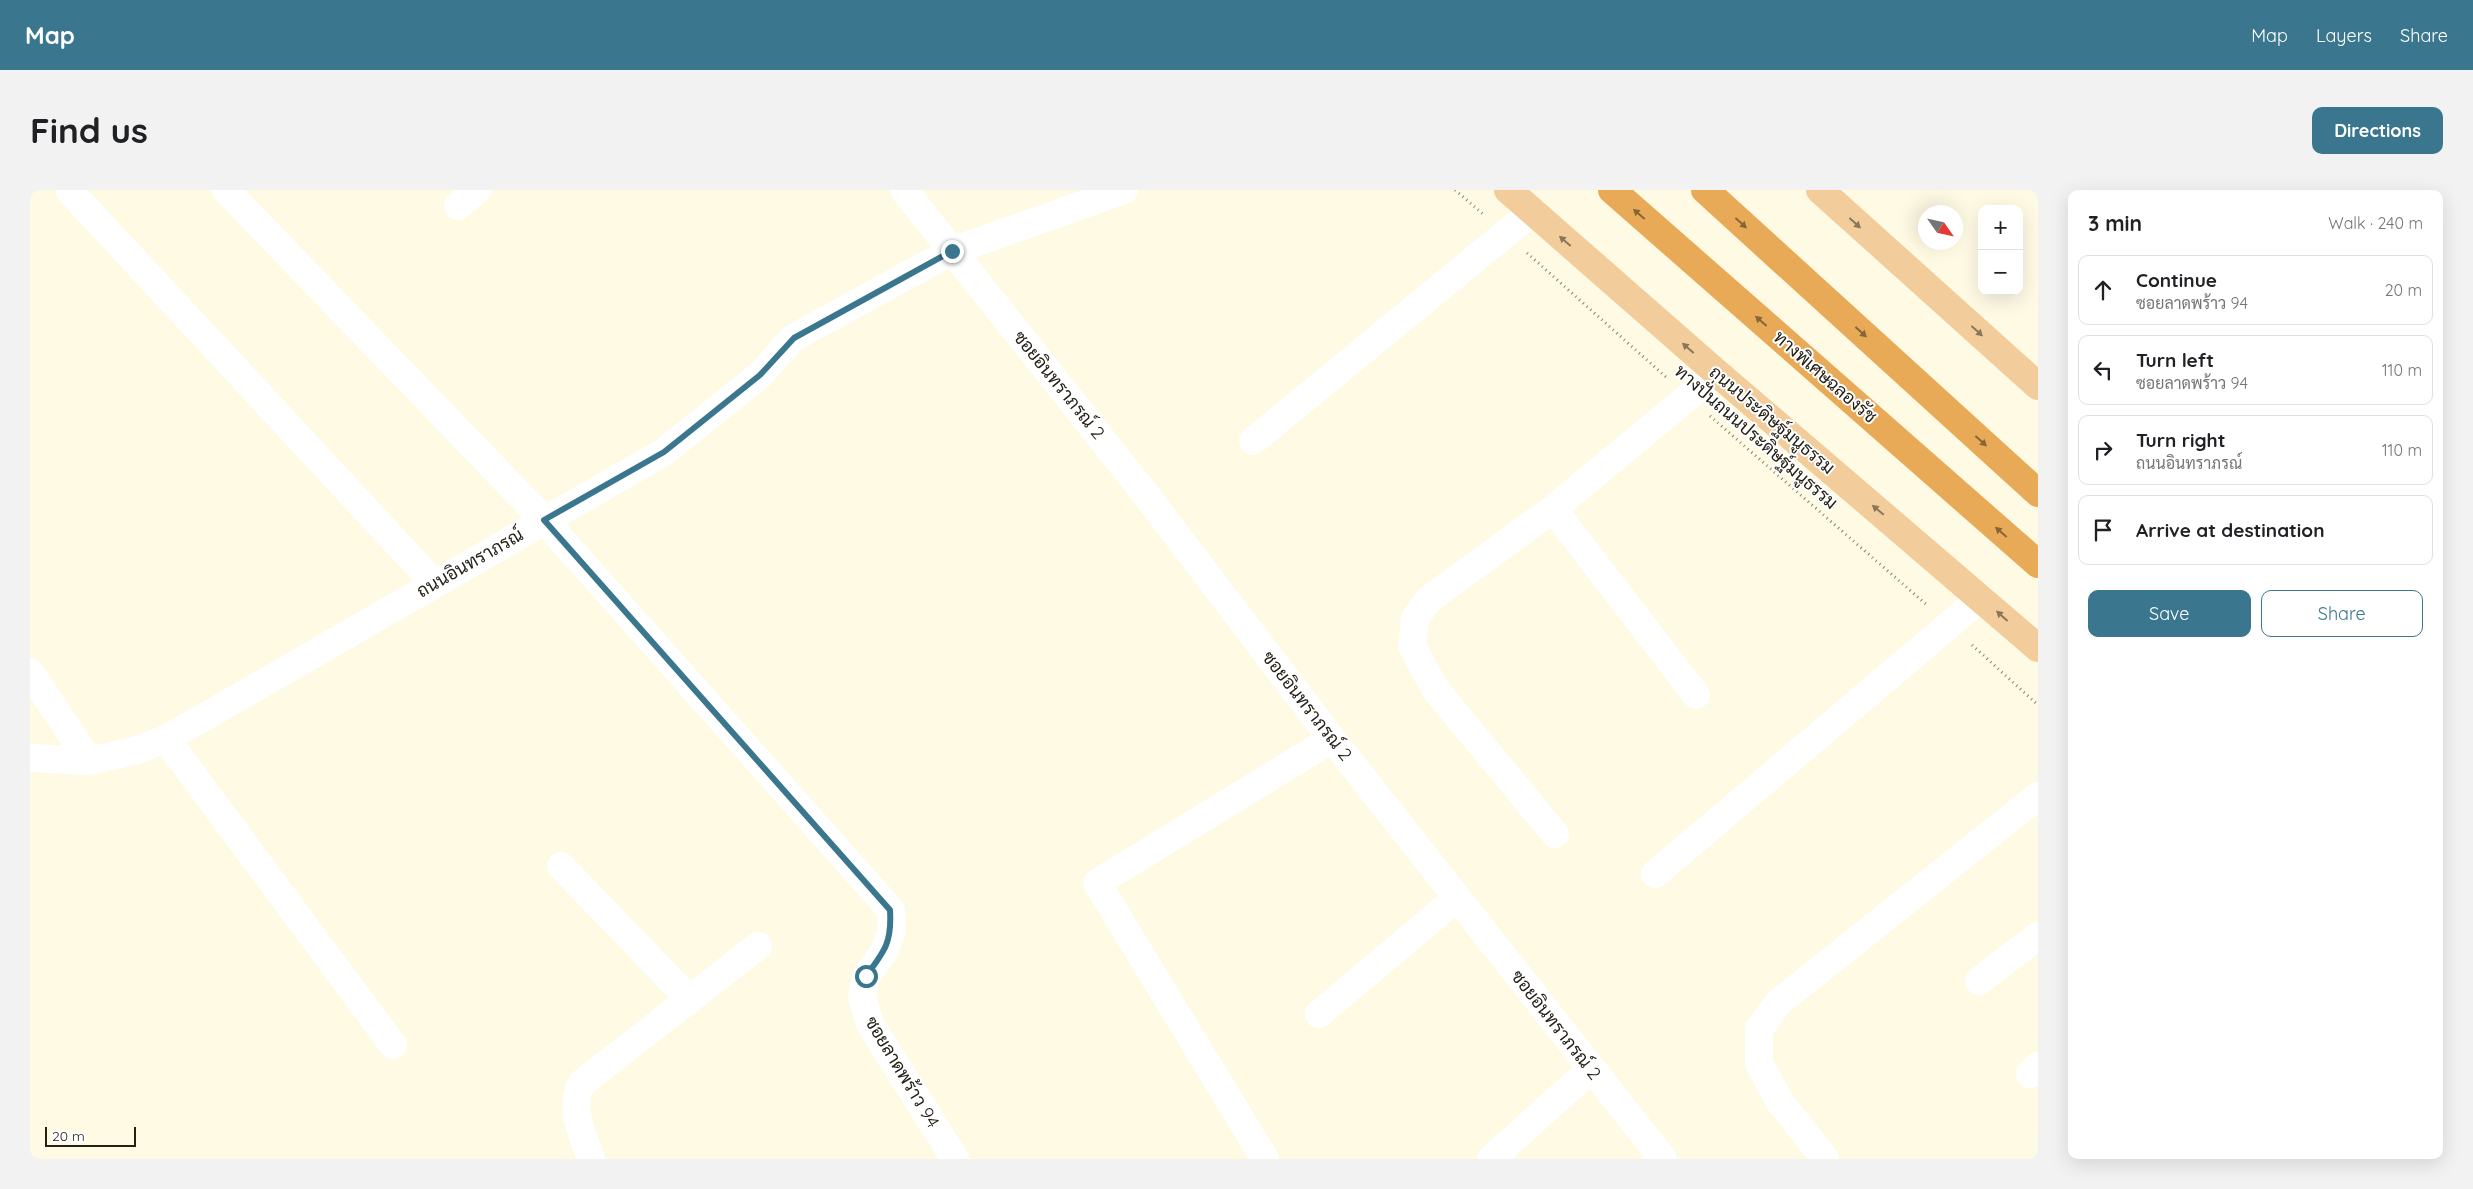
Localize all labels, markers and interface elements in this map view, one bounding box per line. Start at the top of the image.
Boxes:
text: Map [25,20,75,50]
text: Map [2251,24,2288,47]
text: Layers [2316,24,2372,47]
text: Share [2400,24,2448,47]
button: Directions [2312,107,2443,154]
text: Find us [30,108,148,152]
north arrow [1918,205,1963,250]
map controls [1978,205,2023,295]
button: + [1978,205,2023,250]
one-way arrow [1633,208,1646,219]
text: 3 min [2088,210,2142,236]
text: Walk · 240 m [2328,213,2423,233]
one-way arrow [1734,217,1746,229]
one-way arrow [1849,217,1861,229]
one-way arrow [1560,235,1572,247]
route end [941,240,964,263]
button: − [1978,250,2023,295]
text: Continue [2136,268,2217,292]
icon: ahead [2089,276,2117,304]
text: 20 m [2385,280,2422,300]
text: ซอยลาดพร้าว 94 [2136,293,2248,313]
one-way arrow [1755,316,1767,327]
street label: ซอยอินทราภรณ์ 2 [1009,325,1111,444]
street label: ทางพิเศษฉลองรัช [1769,326,1882,428]
one-way arrow [1855,326,1867,338]
one-way arrow [1970,326,1983,337]
one-way arrow [1682,342,1695,353]
text: Turn left [2136,348,2214,372]
icon: left [2089,356,2117,384]
street label: ทางปั่นถนนประดิษฐ์มนูธรรม [1669,357,1845,515]
street label: ถนนประดิษฐ์มนูธรรม [1704,360,1840,480]
text: 110 m [2382,360,2422,380]
text: ซอยลาดพร้าว 94 [2136,373,2248,393]
text: Turn right [2136,428,2225,452]
one-way arrow [1975,435,1987,447]
icon: right [2089,436,2117,464]
text: 110 m [2382,440,2422,460]
text: ถนนอินทราภรณ์ [2136,453,2242,473]
one-way arrow [1872,505,1884,516]
icon: arrive [2089,516,2117,544]
text: Arrive at destination [2136,518,2325,542]
street label: ถนนอินทราภรณ์ [412,522,527,602]
one-way arrow [1995,527,2008,538]
button: Save [2088,590,2251,637]
button: Share [2261,590,2423,637]
one-way arrow [1995,610,2008,621]
street label: ซอยอินทราภรณ์ 2 [1257,646,1358,765]
route start [855,965,878,988]
street label: ซอยอินทราภรณ์ 2 [1506,965,1607,1084]
street label: ซอยลาดพร้าว 94 [860,1012,945,1132]
scale bar [45,1124,136,1147]
text: 20 m [52,1127,85,1145]

